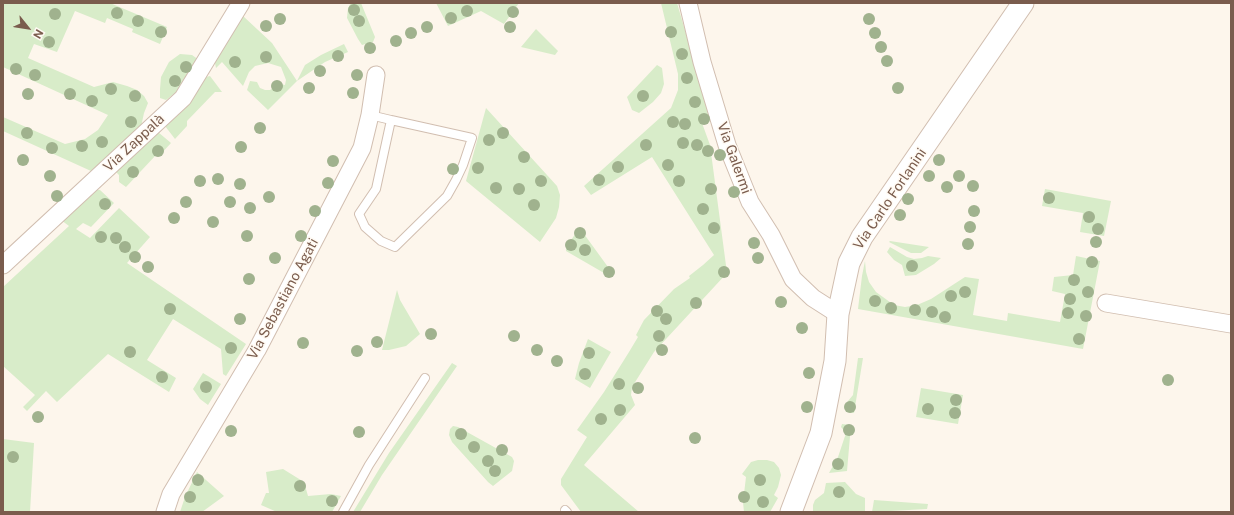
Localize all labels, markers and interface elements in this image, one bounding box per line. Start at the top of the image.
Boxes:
north arrow [8,8,48,48]
text: N [31,27,46,41]
street label: Via Zappalà [100,111,168,175]
street label: Via Galermi [713,120,755,196]
street label: Via Carlo Forlanini [850,145,930,253]
street label: Via Sebastiano Agati [244,236,322,362]

